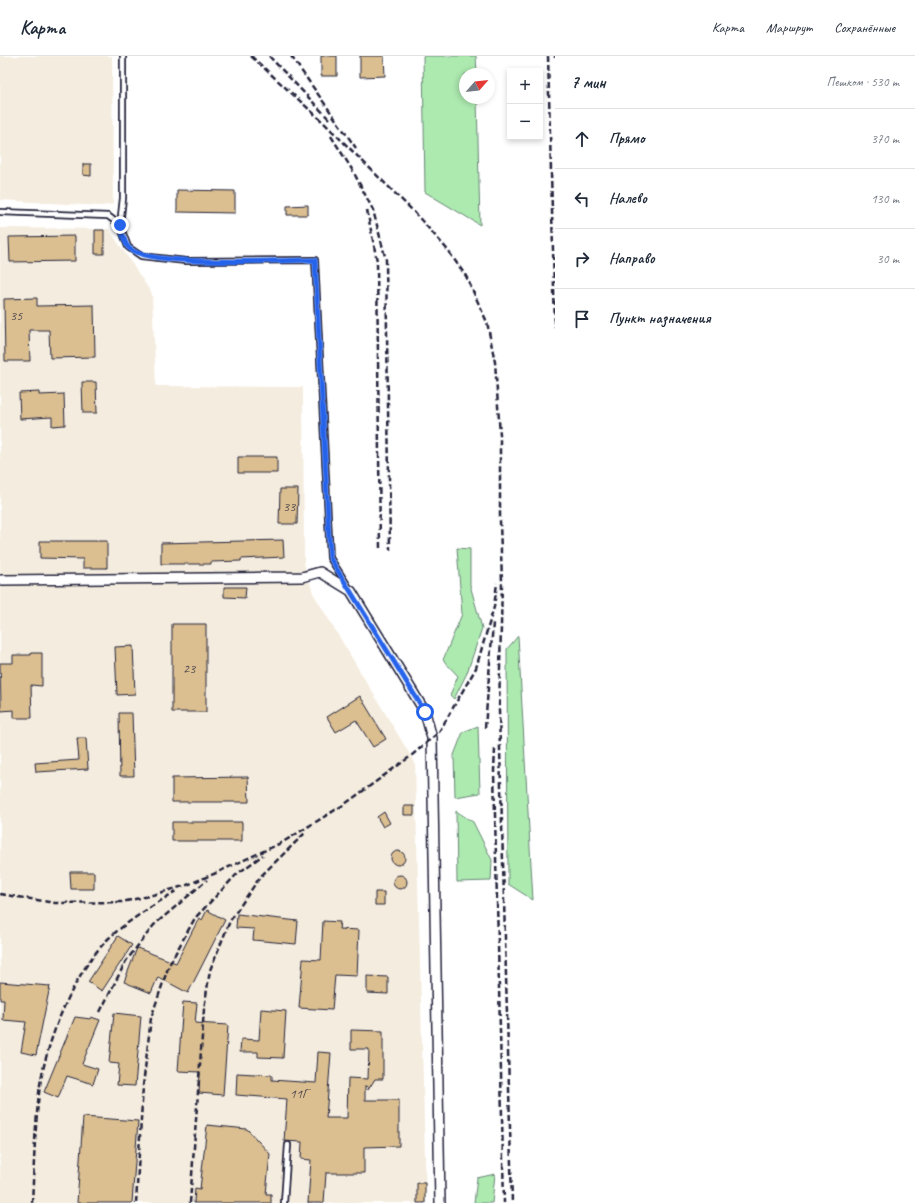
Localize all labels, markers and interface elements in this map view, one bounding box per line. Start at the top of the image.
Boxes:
text: Карта [20,16,65,40]
text: Карта [712,19,744,36]
text: Маршрут [766,19,812,36]
text: Сохранённые [834,19,895,36]
north arrow [459,68,495,104]
map controls [507,68,543,140]
button: + [507,68,543,104]
text: 7 мин [571,72,606,93]
text: Пешком · 530 m [826,74,899,90]
button: − [507,104,543,140]
icon: ahead [571,128,593,150]
text: Прямо [609,129,645,148]
text: 370 m [871,131,899,147]
icon: left [571,188,593,210]
text: Налево [609,189,647,208]
text: 130 m [871,191,899,207]
route end [111,216,129,234]
icon: right [571,248,593,270]
text: Направо [609,249,655,268]
text: 30 m [877,251,899,267]
house number: 35 [10,307,23,324]
icon: arrive [571,308,593,330]
text: Пункт назначения [609,309,711,328]
house number: 33 [283,498,297,515]
house number: 23 [183,660,197,677]
route start [416,703,434,721]
house number: 11Г [289,1085,312,1102]

